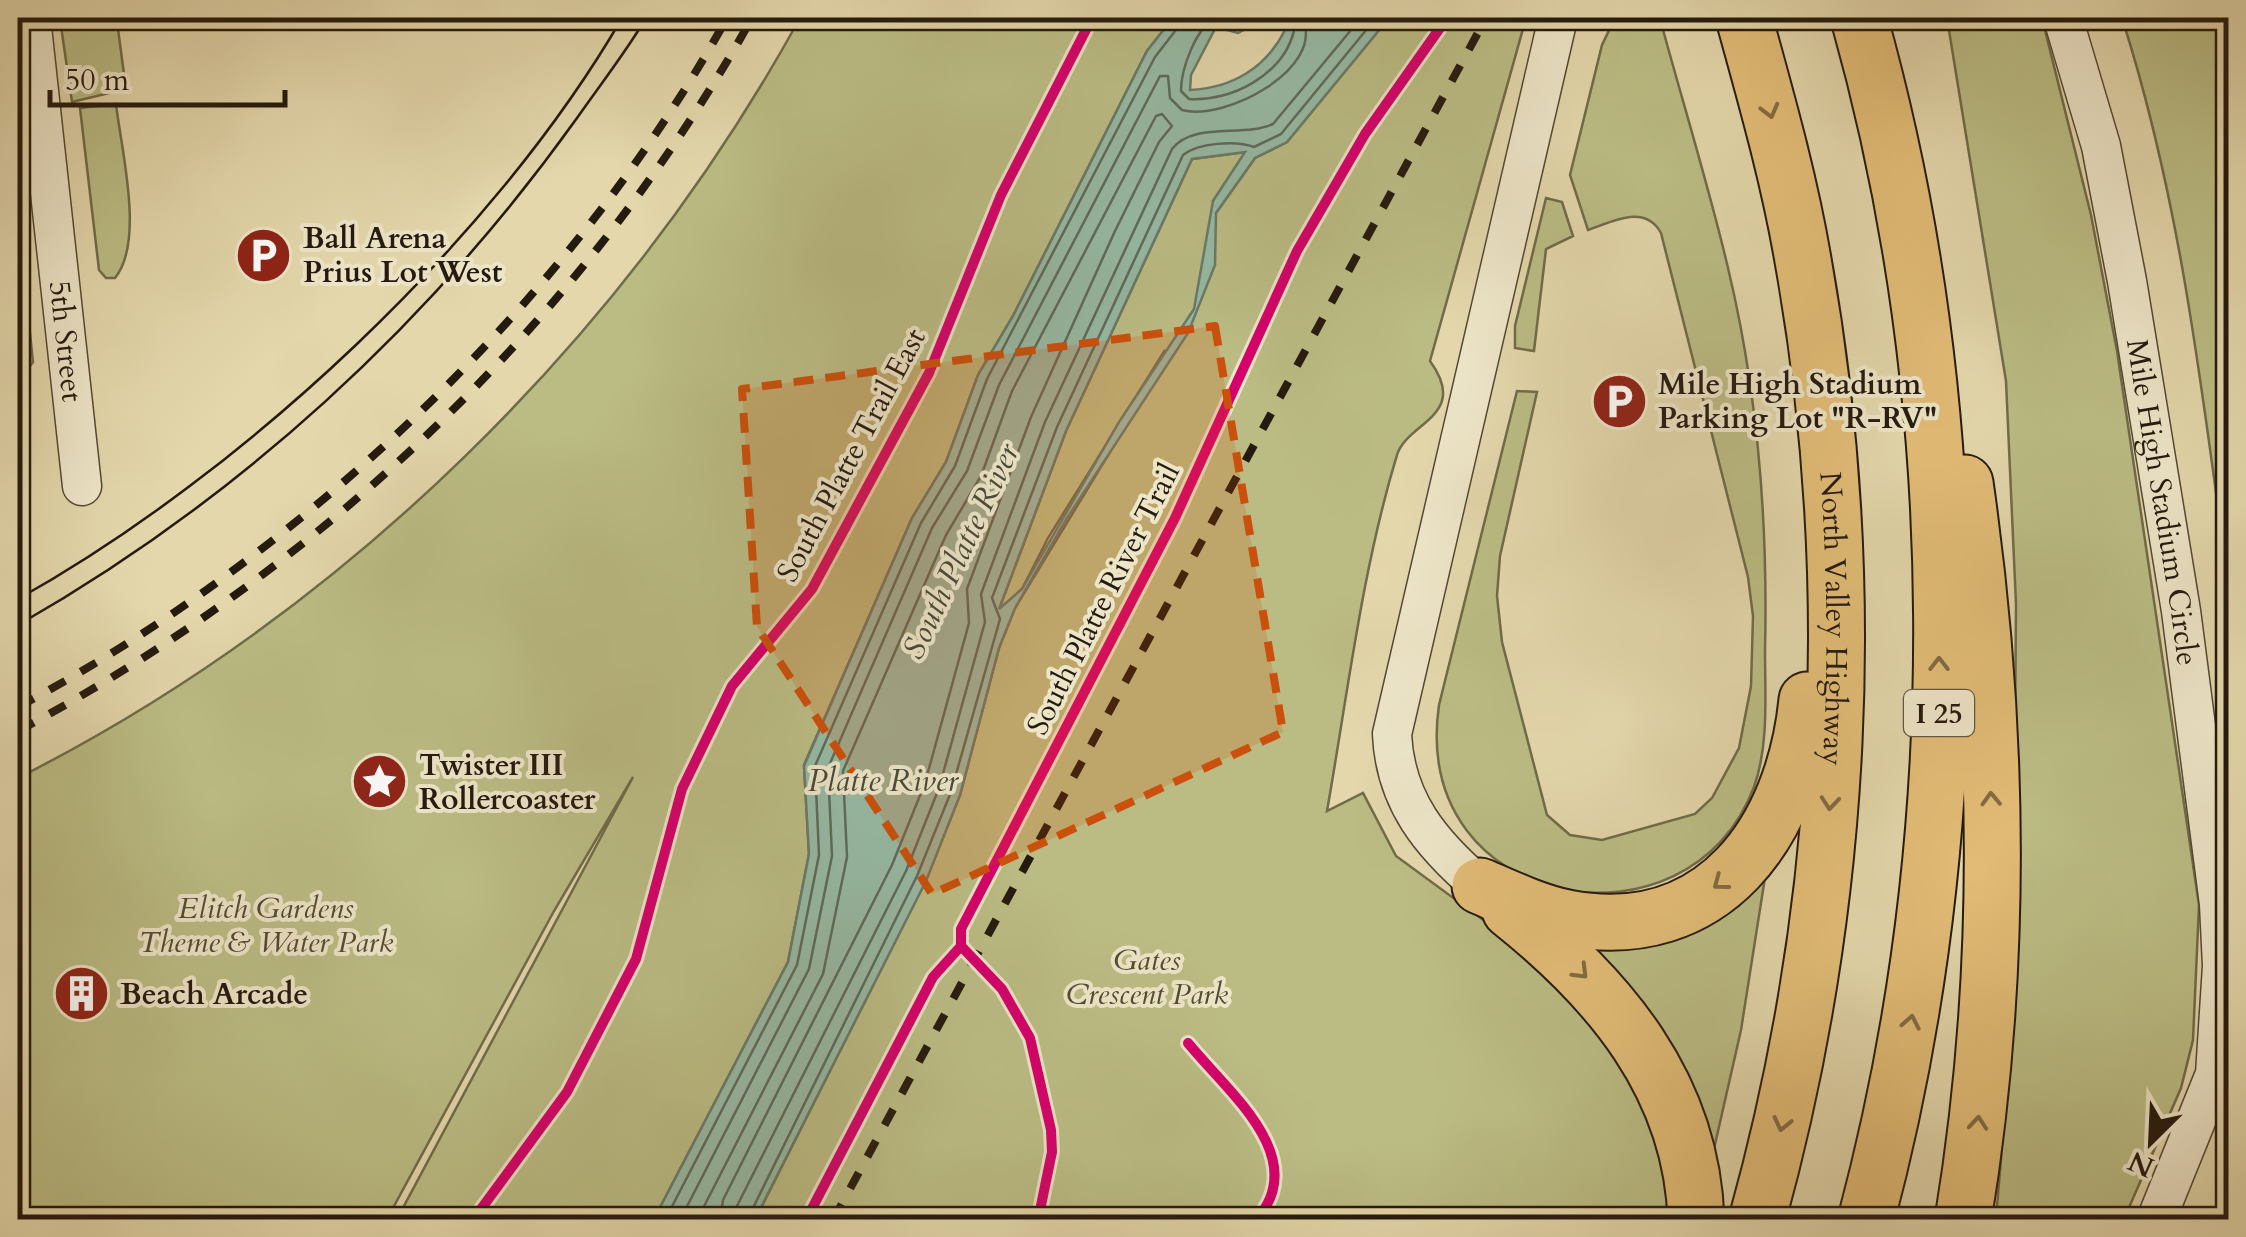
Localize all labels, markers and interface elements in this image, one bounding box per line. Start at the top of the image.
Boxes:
scale bar [50,45,285,107]
text: 50 m [65,60,130,101]
one-way arrow [1758,102,1779,119]
place label: Ball Arena Prius Lot West [303,218,503,293]
parking icon: Ball Arena Prius Lot West [234,225,294,285]
street label: 5th Street [39,278,93,404]
street label: South Platte Trail East [767,321,936,589]
street label: Mile High Stadium Circle [2116,336,2208,668]
place label: Mile High Stadium Parking Lot "R-RV" [1658,364,1937,439]
parking icon: Mile High Stadium Parking Lot "R-RV" [1589,371,1649,431]
water label: South Platte River [892,435,1031,666]
street label: South Platte River Trail [1017,456,1190,742]
street label: North Valley Highway [1809,470,1857,767]
one-way arrow [1928,655,1950,670]
road number: I 25 [1904,690,1974,736]
place label: Twister III Rollercoaster [419,745,597,820]
place icon: Twister III Rollercoaster [350,752,410,812]
water label: Platte River [808,759,960,803]
one-way arrow [1981,790,2002,806]
one-way arrow [1820,795,1842,811]
one-way arrow [1714,871,1732,888]
park label: Elitch Gardens Theme & Water Park [139,888,394,963]
park label: Gates Crescent Park [1066,940,1228,1015]
one-way arrow [1569,960,1587,978]
building icon: Beach Arcade [51,964,111,1024]
place label: Beach Arcade [120,974,308,1015]
one-way arrow [1900,1014,1921,1030]
north arrow [2101,1092,2201,1192]
one-way arrow [1773,1115,1794,1132]
one-way arrow [1966,1115,1988,1131]
text: N [2122,1142,2160,1186]

